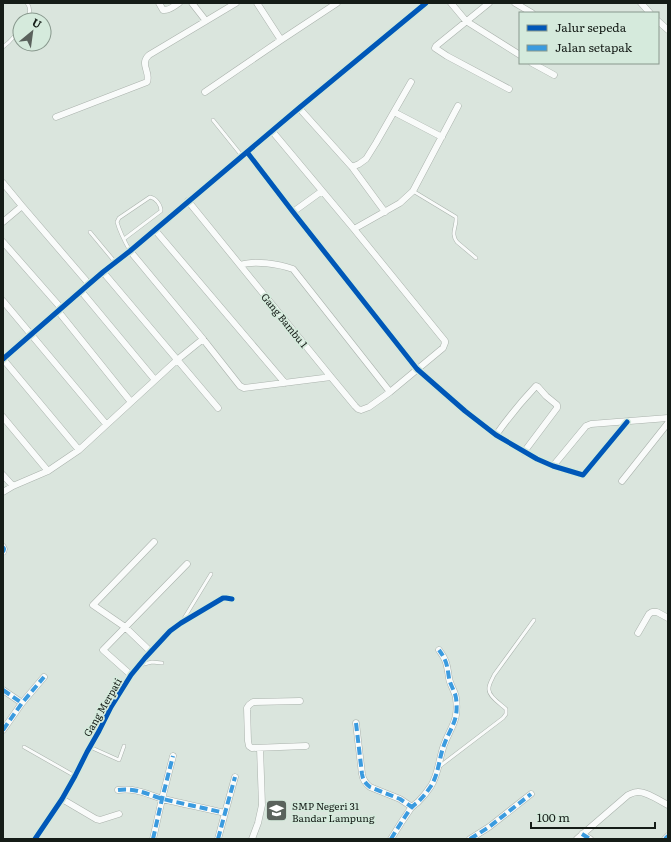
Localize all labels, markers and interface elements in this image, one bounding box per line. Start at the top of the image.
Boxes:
north arrow [12,12,52,52]
legend [519,12,659,64]
text: U [30,13,45,32]
text: Jalur sepeda [555,18,627,36]
text: Jalan setapak [555,38,633,56]
street label: Gang Bambu 1 [258,289,312,351]
street label: Gang Merpati [79,674,125,739]
school or university icon: SMP Negeri 31 Bandar Lampung [264,798,290,824]
place label: SMP Negeri 31 Bandar Lampung [292,798,375,825]
scale bar [531,804,655,830]
text: 100 m [537,808,570,826]

